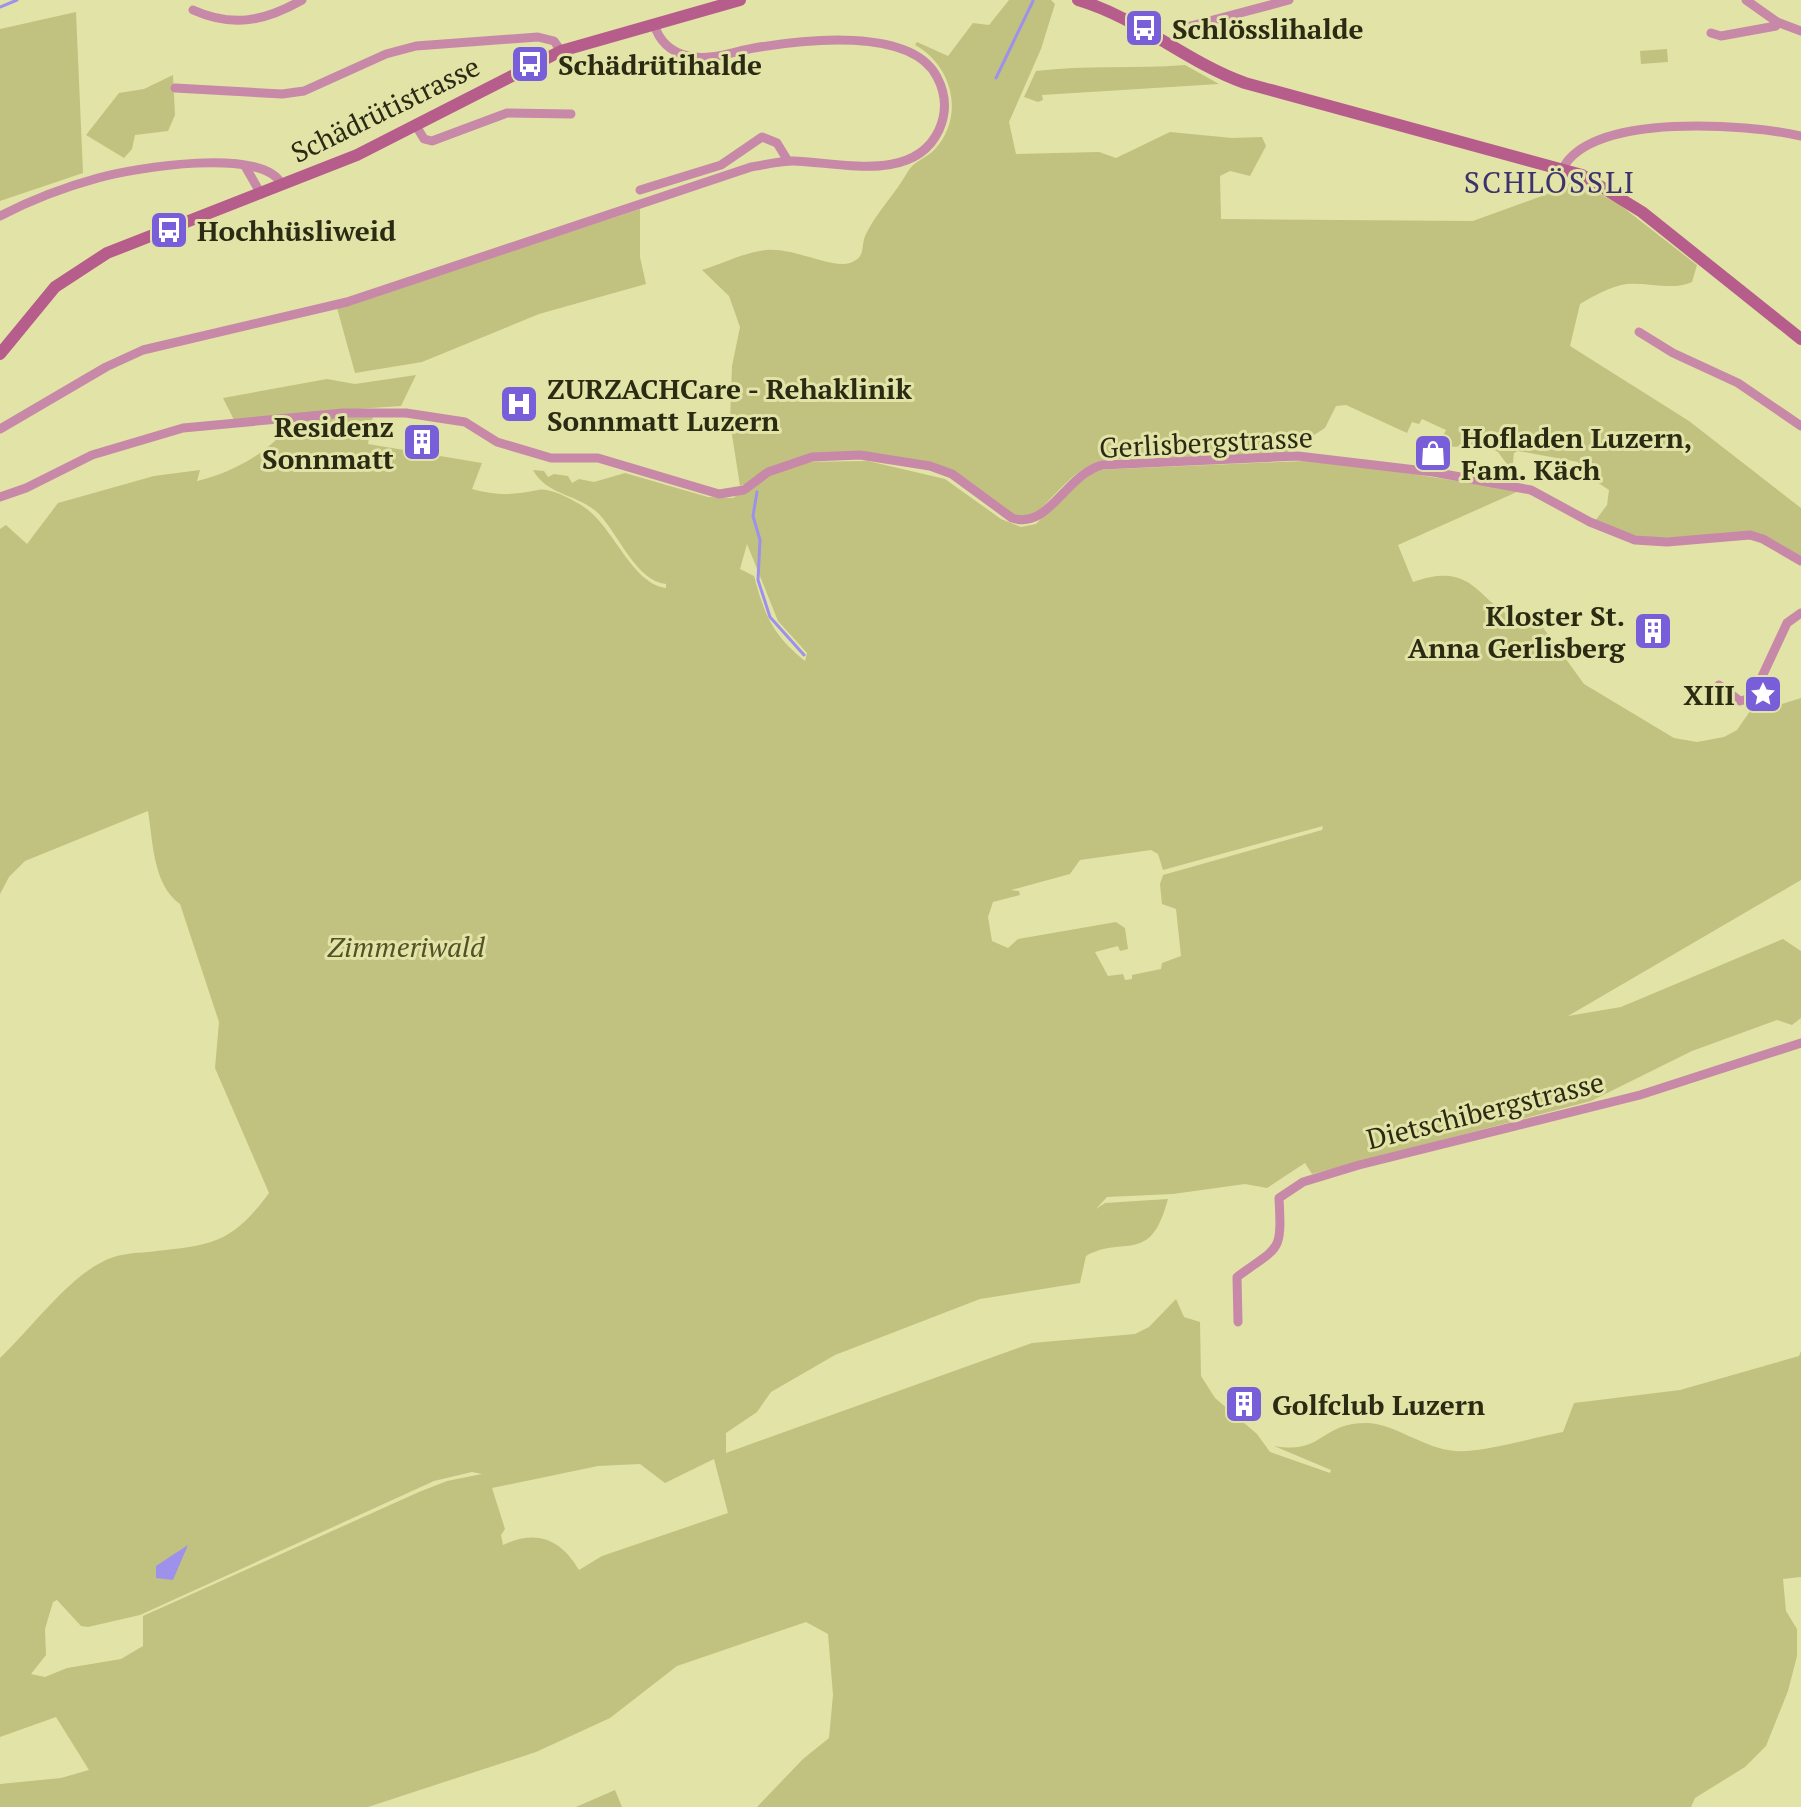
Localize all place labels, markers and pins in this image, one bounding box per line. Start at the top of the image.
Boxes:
bus stop icon: Schlösslihalde [1123,7,1165,49]
place label: Schlösslihalde [1172,10,1364,47]
bus stop icon: Schädrütihalde [509,43,551,85]
place label: Schädrütihalde [558,46,762,83]
bus stop icon: Hochhüsliweid [148,209,190,251]
place label: Hochhüsliweid [197,212,396,249]
place label: ZURZACHCare - Rehaklinik Sonnmatt Luzern [547,370,912,439]
hospital icon: ZURZACHCare - Rehaklinik Sonnmatt Luzern [498,383,540,425]
place label: Residenz Sonnmatt [262,408,394,477]
place label: Hofladen Luzern, Fam. Käch [1461,419,1692,488]
building icon: Residenz Sonnmatt [401,421,443,463]
shop icon: Hofladen Luzern, Fam. Käch [1412,432,1454,474]
place label: Kloster St. Anna Gerlisberg [1408,597,1626,666]
building icon: Kloster St. Anna Gerlisberg [1632,610,1674,652]
place icon: XIII [1742,673,1784,715]
place label: XIII [1683,676,1735,713]
building icon: Golfclub Luzern [1223,1383,1265,1425]
place label: Golfclub Luzern [1272,1386,1485,1423]

